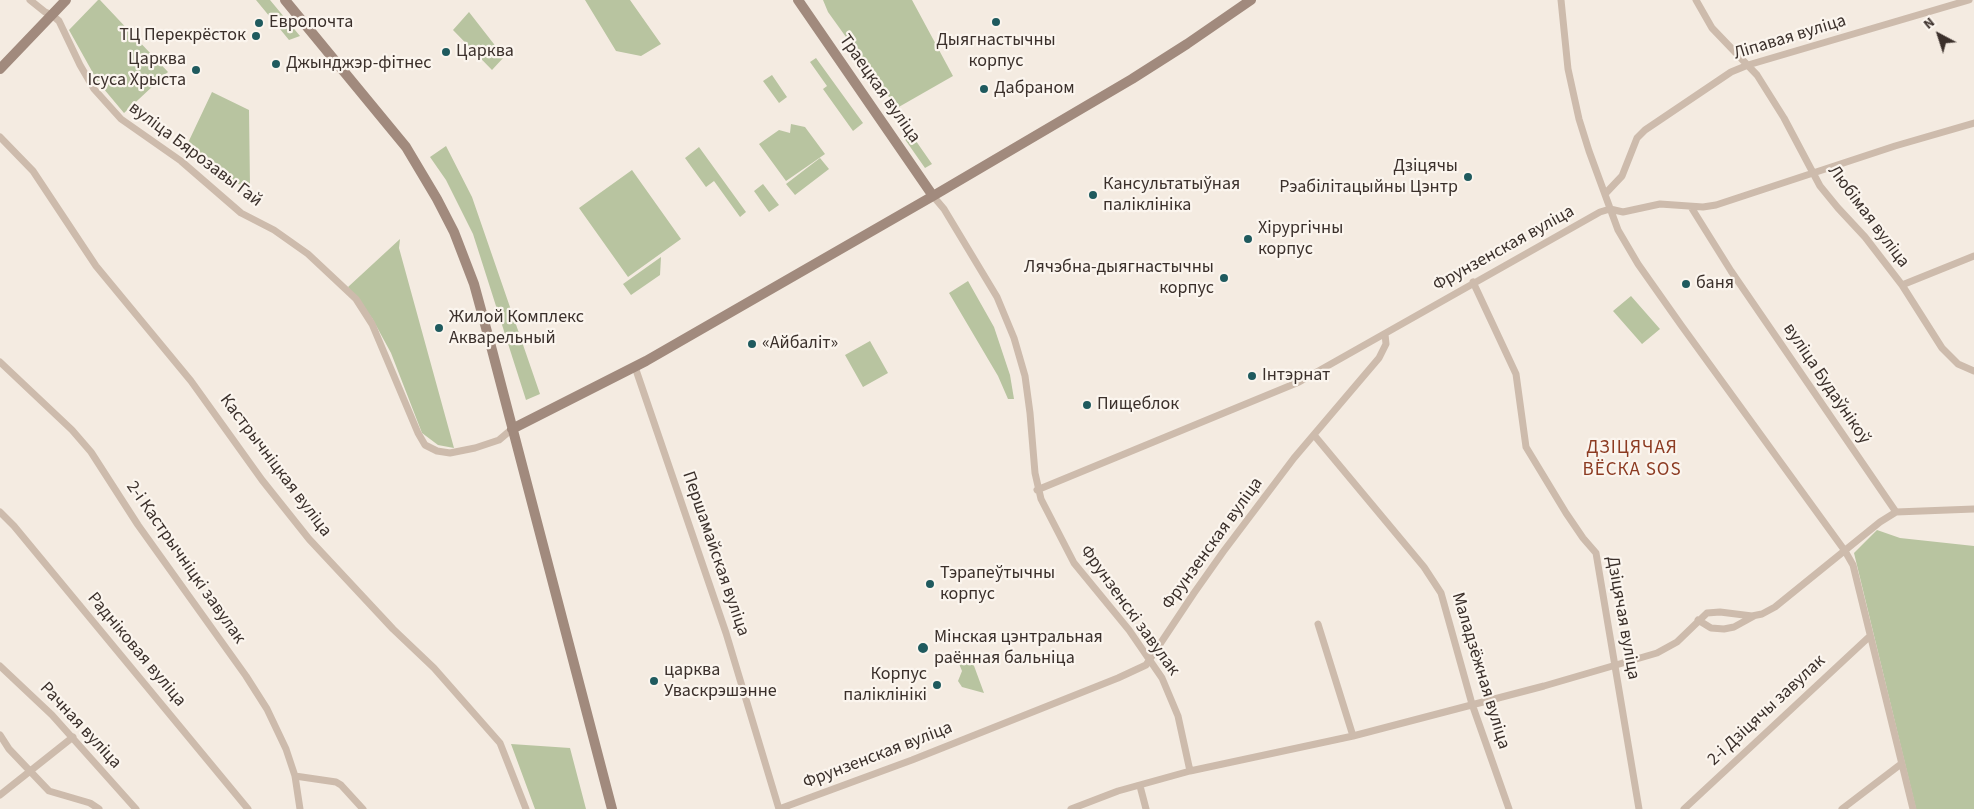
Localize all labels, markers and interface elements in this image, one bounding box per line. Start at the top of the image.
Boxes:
north arrow [1914,10,1964,60]
street label: Ліпавая вуліца [1731,11,1849,65]
place label: Европочта [269,12,353,34]
text: N [1919,13,1939,34]
marker: Дыягнастычны корпус [990,16,1002,28]
marker: Европочта [253,17,265,29]
place label: ТЦ Перекрёсток [119,25,246,47]
marker: ТЦ Перекрёсток [250,30,262,42]
street label: Траецкая вуліца [834,30,924,148]
place label: Дыягнастычны корпус [936,30,1056,72]
place label: Царква [456,41,514,63]
marker: Царква [440,46,452,58]
place label: Царква Ісуса Хрыста [88,49,186,92]
place label: Джынджэр-фітнес [286,53,431,75]
marker: Джынджэр-фітнес [270,58,282,70]
marker: Царква Ісуса Хрыста [190,64,202,76]
place label: Дабраном [994,78,1075,100]
marker: Дабраном [978,83,990,95]
street label: вуліца Бярозавы Гай [124,98,266,212]
place label: Дзіцячы Рэабілітацыйны Цэнтр [1279,156,1458,198]
street label: Любімая вуліца [1822,162,1914,272]
marker: Дзіцячы Рэабілітацыйны Цэнтр [1462,171,1474,183]
place label: Кансультатыўная паліклініка [1103,174,1240,216]
marker: Кансультатыўная паліклініка [1087,189,1099,201]
street label: Фрунзенская вуліца [1430,201,1578,297]
place label: Хірургічны корпус [1258,218,1343,260]
marker: Хірургічны корпус [1242,233,1254,245]
place label: Лячэбна-дыягнастычны корпус [1024,257,1214,300]
marker: Лячэбна-дыягнастычны корпус [1218,272,1230,284]
place label: баня [1696,273,1734,295]
marker: баня [1680,278,1692,290]
place label: Жилой Комплекс Акварельный [449,307,584,350]
street label: вуліца Будаўнікоў [1778,320,1874,448]
marker: Жилой Комплекс Акварельный [433,322,445,334]
place label: «Айбаліт» [762,333,838,355]
marker: «Айбаліт» [746,338,758,350]
place label: Інтэрнат [1262,365,1330,387]
marker: Інтэрнат [1246,370,1258,382]
street label: Кастрычніцкая вуліца [214,390,336,542]
place label: Пищеблок [1097,394,1179,416]
marker: Пищеблок [1081,399,1093,411]
district label: ДЗІЦЯЧАЯ ВЁСКА SOS [1581,438,1683,482]
street label: Першамайская вуліца [677,469,753,639]
street label: Фрунзенская вуліца [1158,474,1268,614]
street label: 2-і Кастрычніцкі завулак [121,478,249,648]
street label: Фрунзенскі завулак [1074,541,1184,681]
street label: Дзіцячая вуліца [1601,555,1643,681]
place label: Тэрапеўтычны корпус [940,563,1055,606]
marker: Тэрапеўтычны корпус [924,578,936,590]
street label: Радніковая вуліца [82,588,190,712]
street label: Маладзёжная вуліца [1446,590,1514,752]
place label: Мінская цэнтральная раённая бальніца [934,627,1103,670]
marker: Мінская цэнтральная раённая бальніца [916,641,930,655]
street label: 2-і Дзіцячы завулак [1704,651,1830,771]
place label: царква Уваскрэшэнне [664,660,777,702]
place label: Корпус паліклінікі [843,664,927,706]
marker: царква Уваскрэшэнне [648,675,660,687]
street label: Рачная вуліца [34,678,126,774]
marker: Корпус паліклінікі [931,679,943,691]
street label: Фрунзенская вуліца [800,718,956,794]

